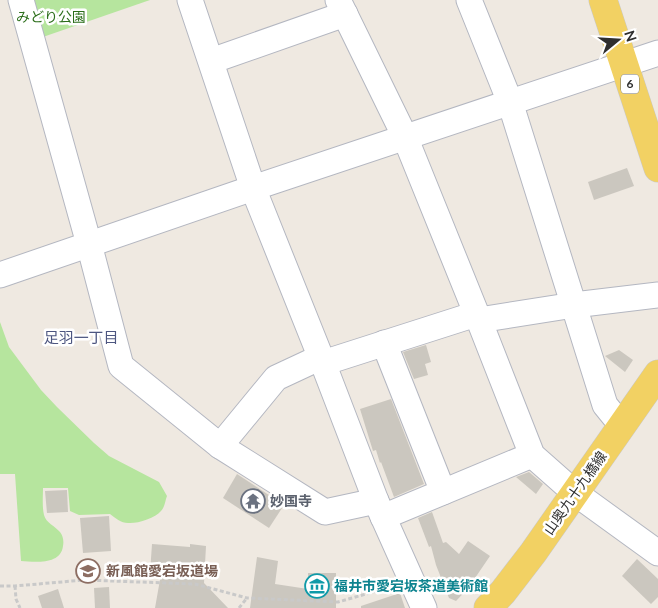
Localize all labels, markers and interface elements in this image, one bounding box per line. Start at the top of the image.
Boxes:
park label: みどり公園 [16,8,86,25]
north arrow [593,15,643,65]
text: N [621,28,641,44]
road number: 6 [621,74,639,94]
district label: 足羽一丁目 [43,328,119,346]
street label: 山奥九十九橋線 [540,448,610,538]
temple icon: 妙国寺 [240,488,266,514]
place label: 妙国寺 [270,492,312,509]
school or university icon: 新風館愛宕坂道場 [75,558,101,584]
place label: 新風館愛宕坂道場 [106,562,218,579]
museum icon: 福井市愛宕坂茶道美術館 [304,573,330,599]
place label: 福井市愛宕坂茶道美術館 [334,577,488,594]

